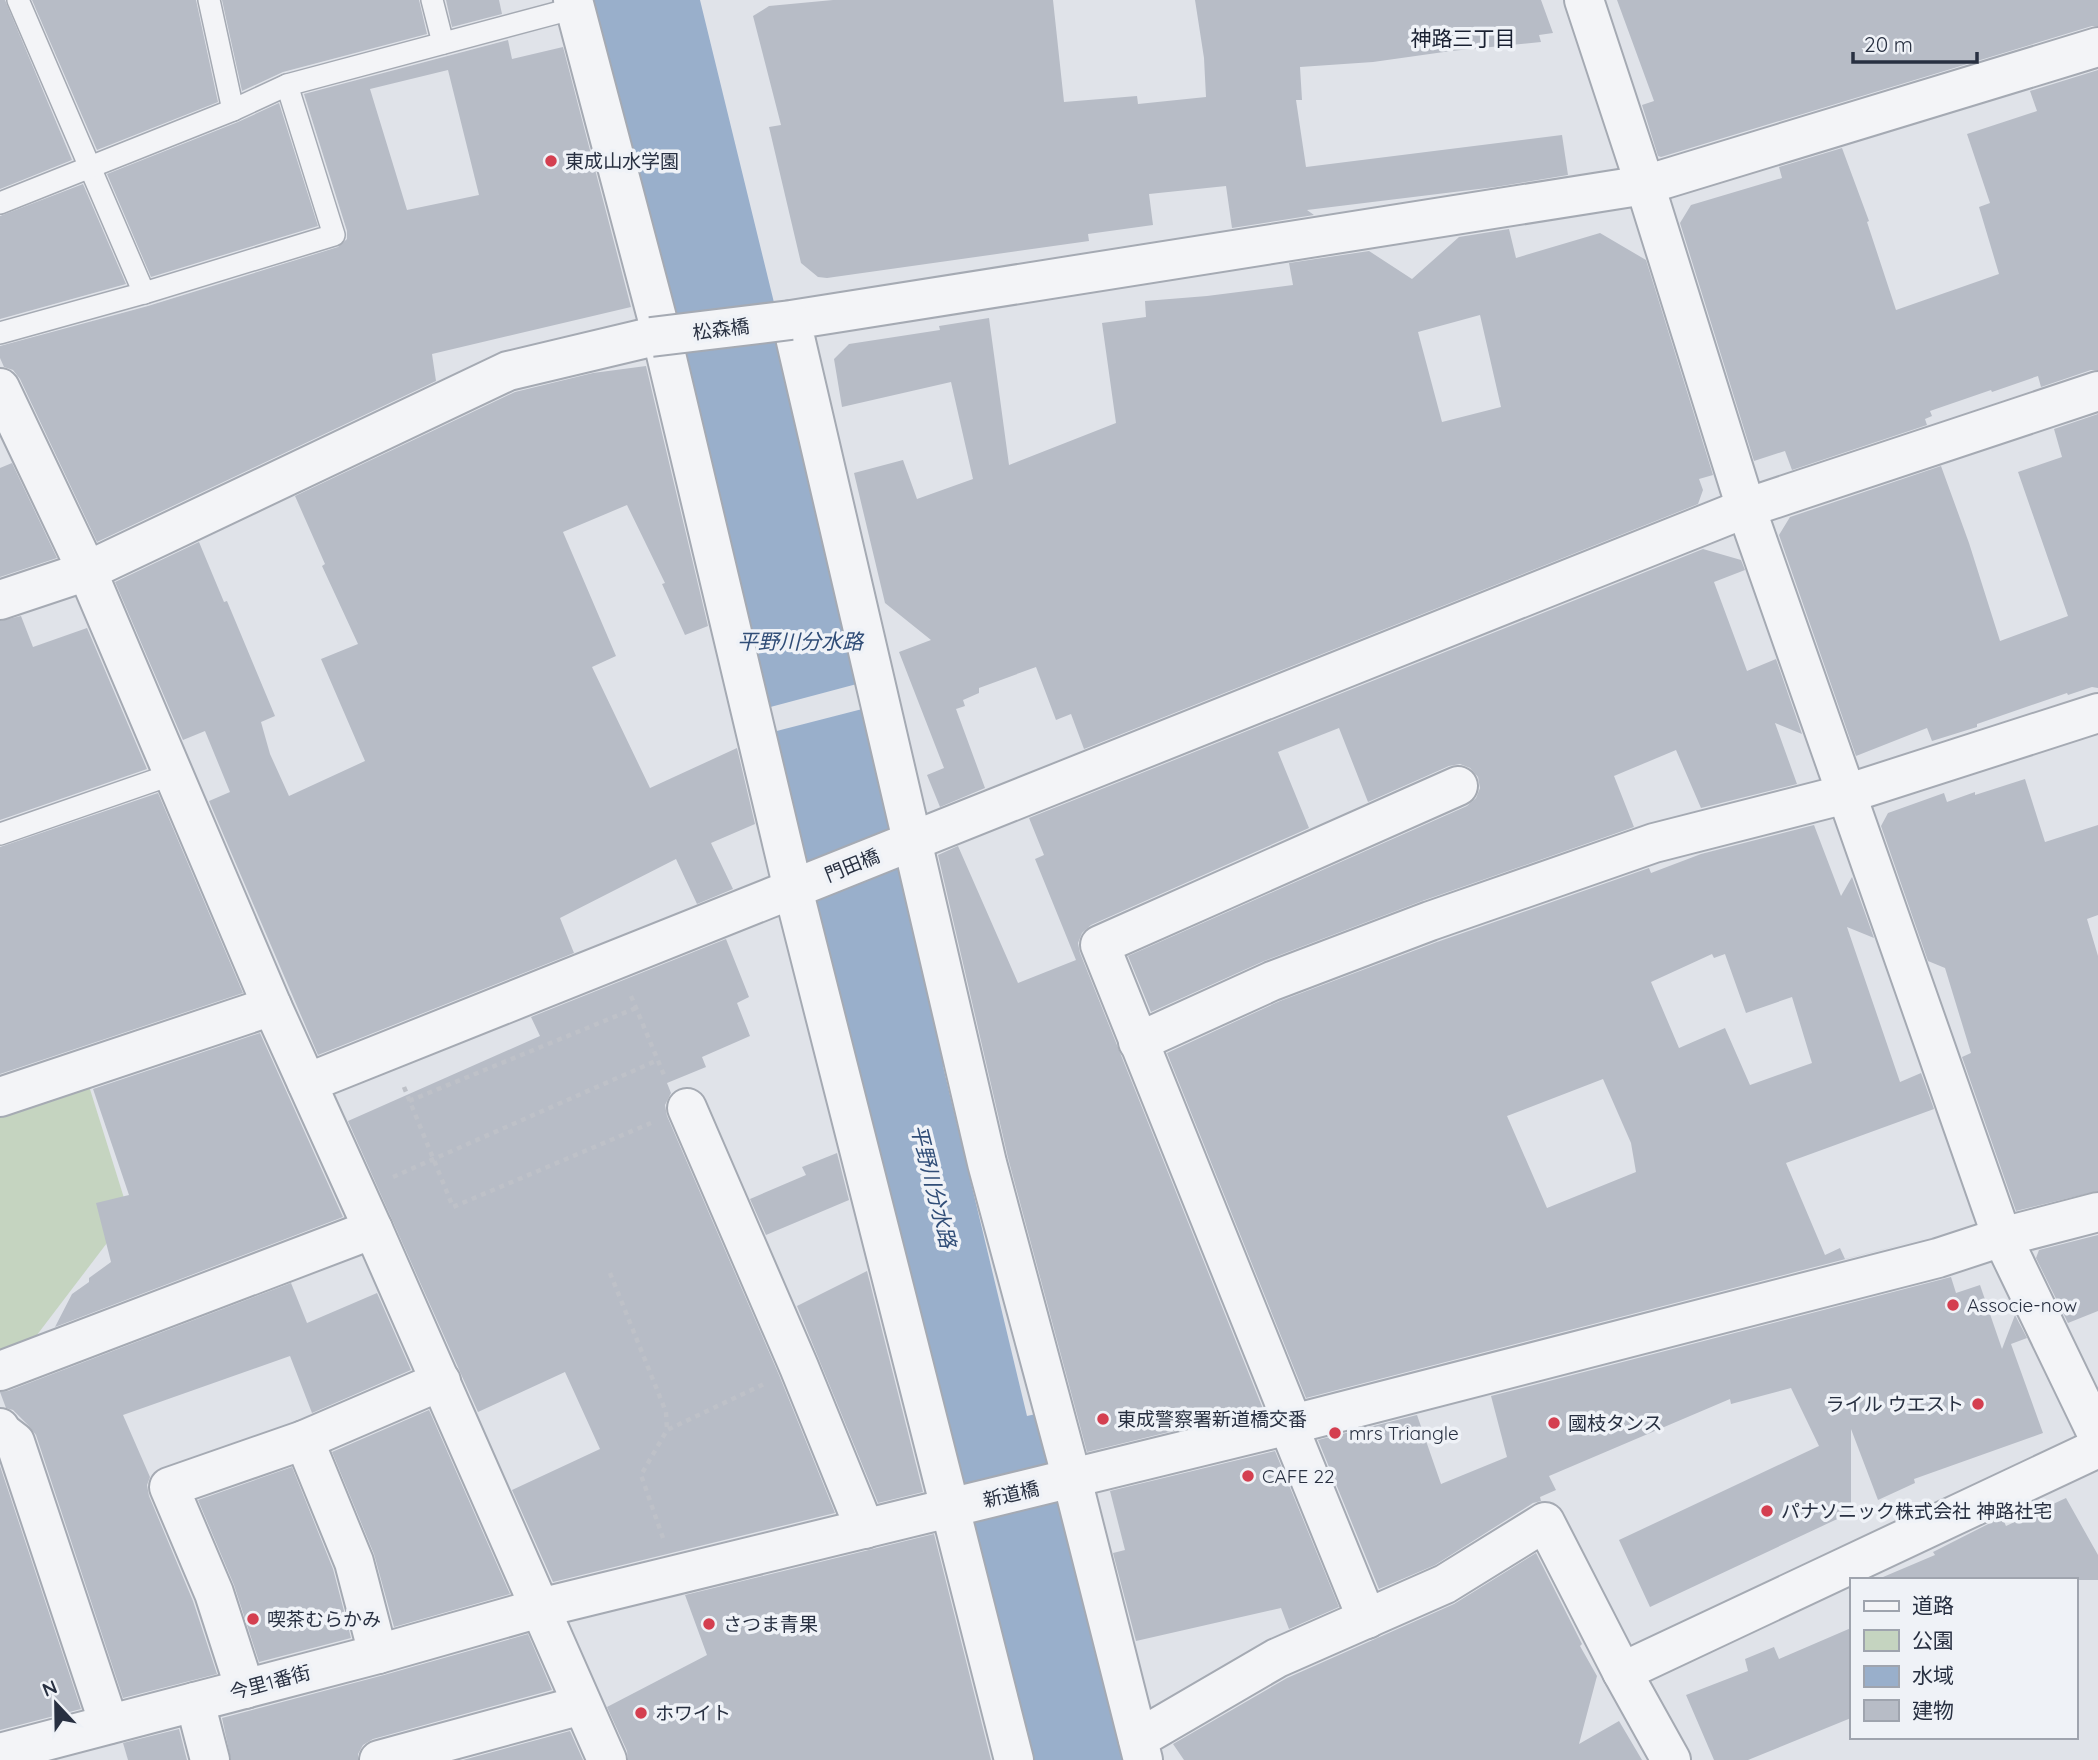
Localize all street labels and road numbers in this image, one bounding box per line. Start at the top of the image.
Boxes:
street label: 松森橋 [691,314,751,344]
street label: 門田橋 [821,843,883,887]
street label: 新道橋 [981,1476,1041,1512]
street label: 今里1番街 [227,1660,313,1704]

